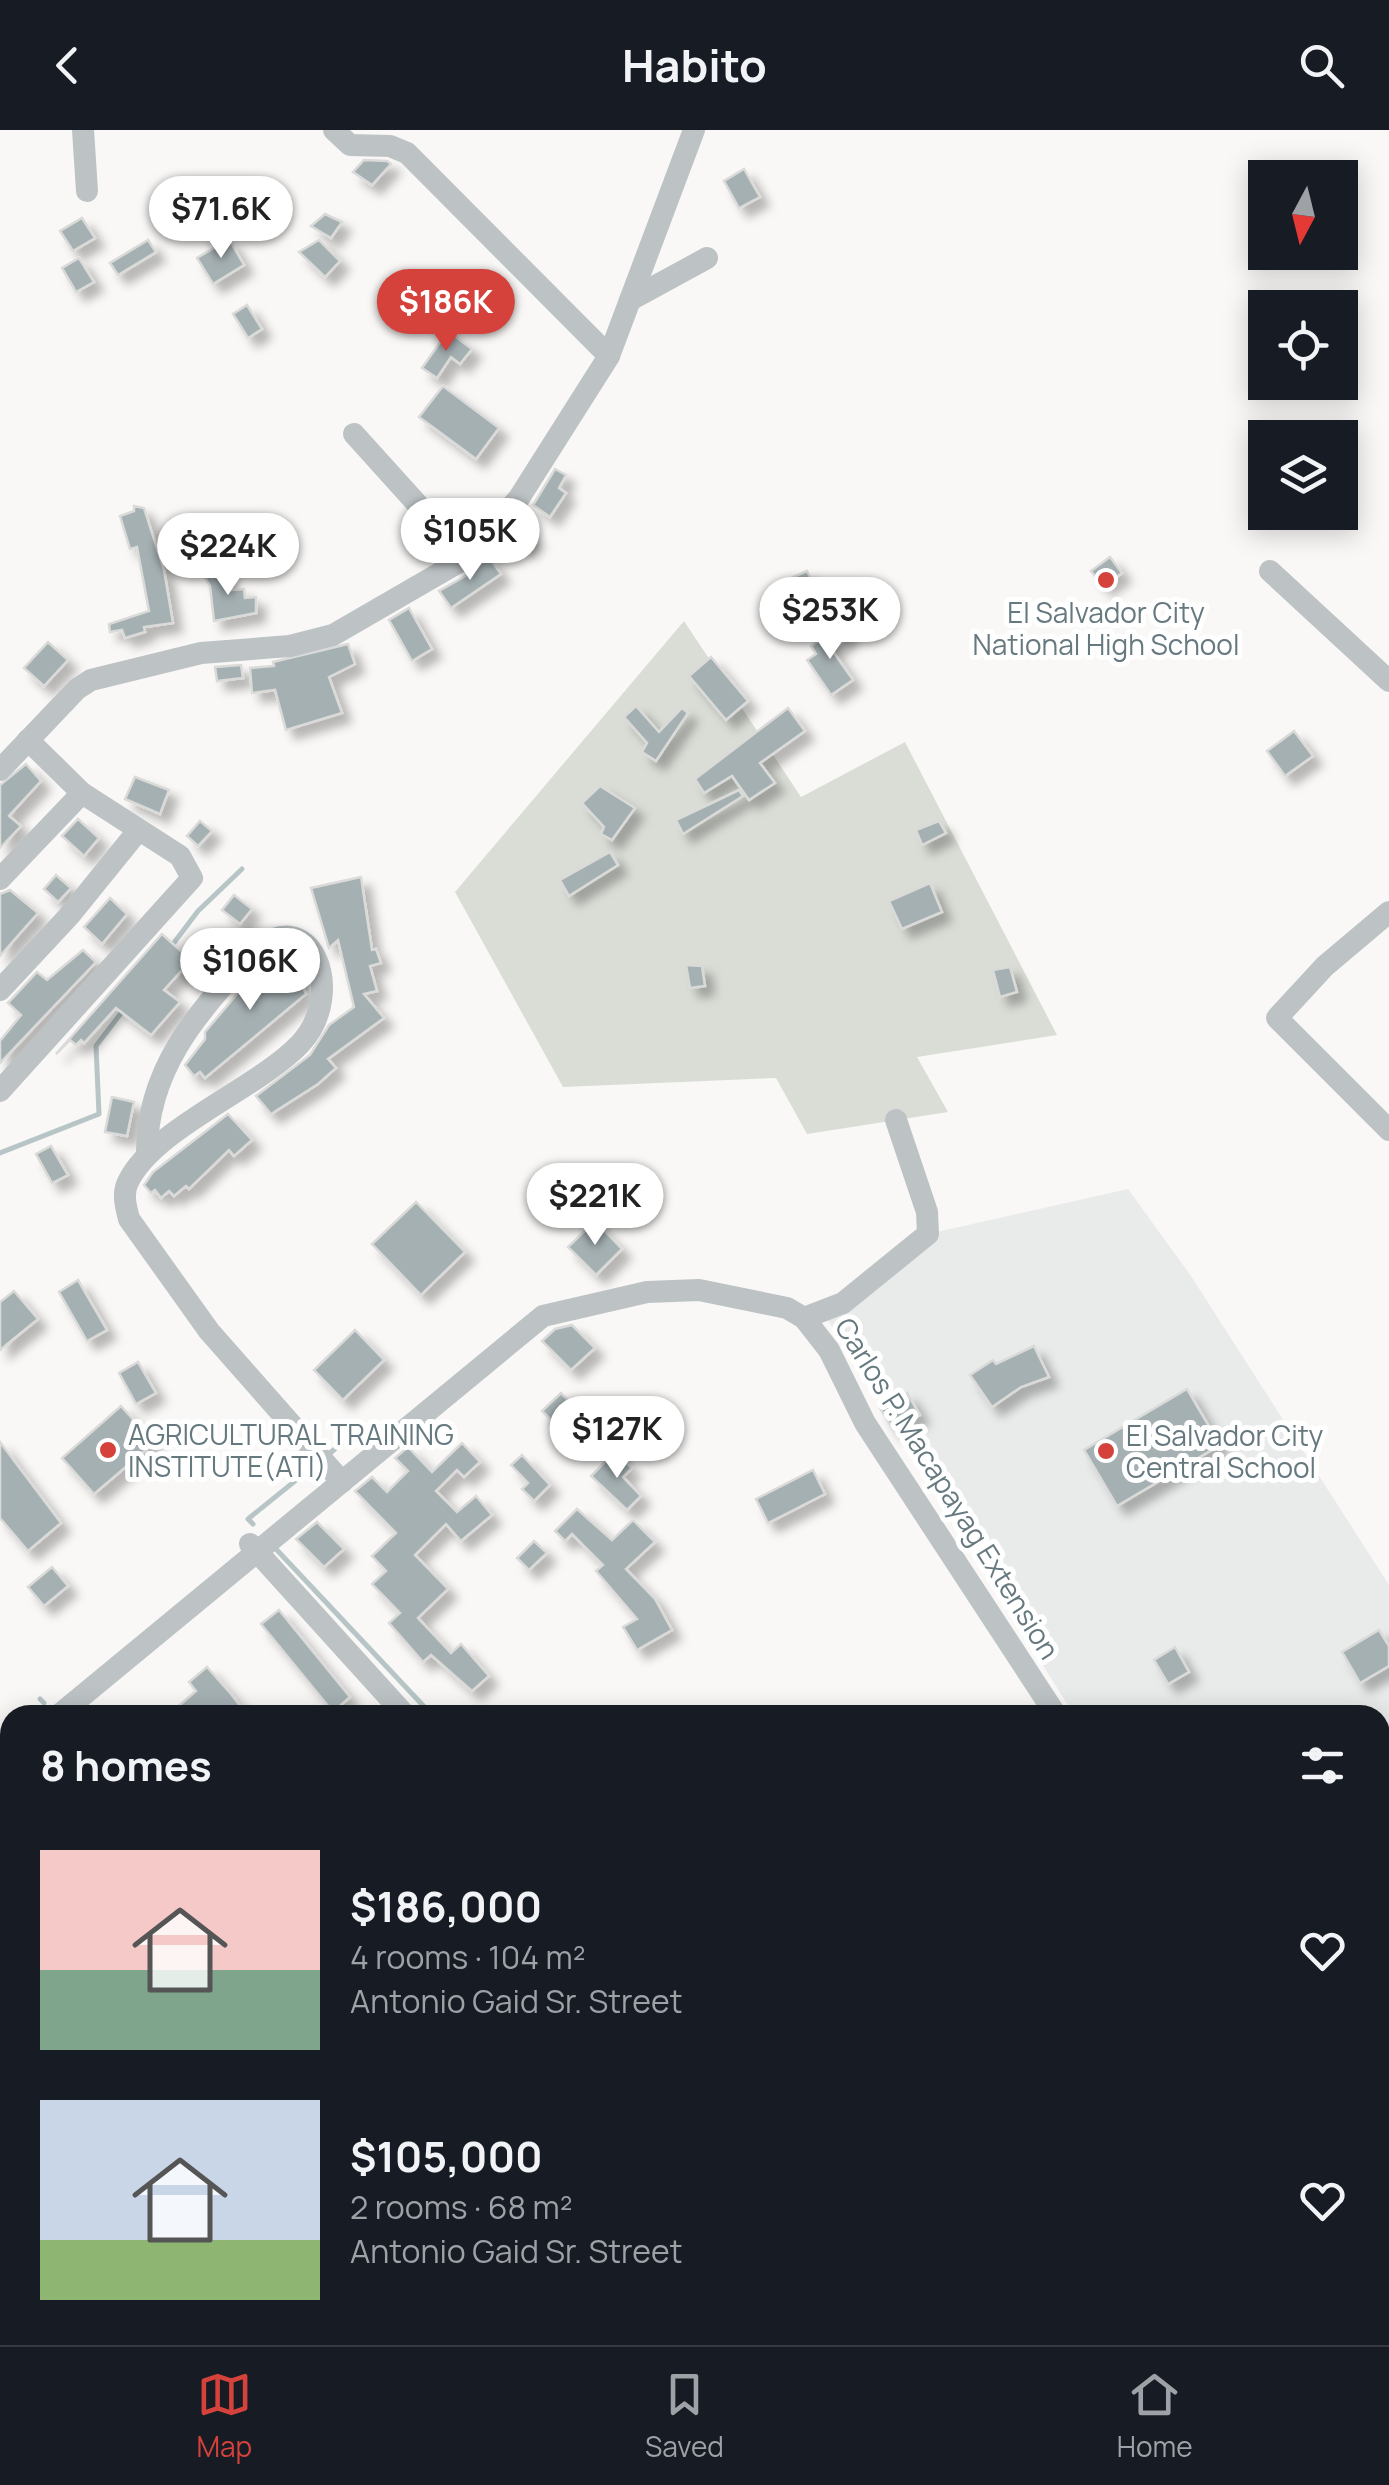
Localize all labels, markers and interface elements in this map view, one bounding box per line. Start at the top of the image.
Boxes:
text: Habito [622,34,767,96]
icon: back [40,38,95,93]
icon: search [1294,38,1349,93]
north arrow [1248,160,1358,270]
map controls [1248,160,1358,530]
pin: $71.6K [140,176,302,261]
text: $71.6K [171,186,271,230]
pin: $186K [376,269,516,354]
text: $186K [399,279,493,323]
button: locate [1248,290,1358,400]
button: layers [1248,420,1358,530]
pin: $105K [400,498,540,583]
text: $105K [423,508,517,552]
pin: $224K [158,513,298,598]
text: $224K [179,523,277,567]
marker: El Salvador City National High School [1095,569,1117,591]
pin: $253K [760,577,900,662]
text: $253K [781,587,879,631]
place label: El Salvador City National High School [973,593,1239,663]
pin: $106K [180,928,320,1013]
text: $106K [202,938,298,982]
pin: $221K [525,1163,665,1248]
text: $221K [549,1173,641,1217]
street label: Carlos P. Macapayag Extension [827,1310,1069,1666]
pin: $127K [547,1396,687,1481]
text: $127K [572,1406,662,1450]
place label: AGRICULTURAL TRAINING INSTITUTE(ATI) [128,1415,454,1485]
place label: El Salvador City Central School [1126,1416,1324,1486]
marker: AGRICULTURAL TRAINING INSTITUTE(ATI) [97,1439,119,1461]
marker: El Salvador City Central School [1095,1440,1117,1462]
text: 8 homes [40,1736,212,1794]
icon: filters [1295,1738,1350,1793]
text: $186,000 [350,1877,542,1935]
icon: home [120,1890,240,2010]
icon: heart [1295,1923,1350,1978]
text: 4 rooms · 104 m² [350,1935,586,1979]
text: Antonio Gaid Sr. Street [350,1979,683,2023]
text: $105,000 [350,2127,543,2185]
icon: home [120,2140,240,2260]
icon: heart [1295,2173,1350,2228]
text: 2 rooms · 68 m² [350,2185,572,2229]
text: Antonio Gaid Sr. Street [350,2229,683,2273]
tab: Map [196,2367,252,2465]
tab: Saved [645,2367,724,2465]
tab: Home [1117,2367,1193,2465]

